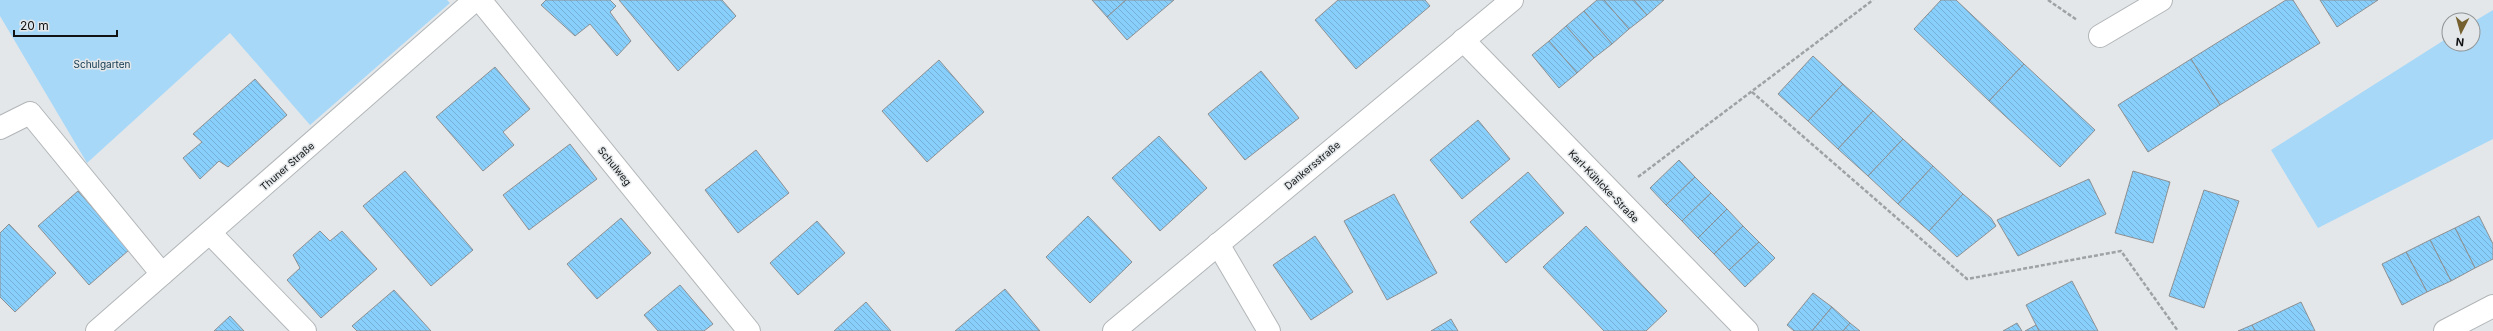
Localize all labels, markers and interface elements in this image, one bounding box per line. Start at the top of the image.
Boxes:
scale bar [14,12,117,38]
north arrow [2441,12,2481,52]
text: 20 m [20,18,49,33]
text: N [2455,35,2465,49]
park label: Schulgarten [74,58,131,70]
street label: Dankersstraße [1282,138,1342,192]
street label: Thuner Straße [258,139,317,193]
street label: Schulweg [596,144,634,188]
street label: Karl-Kühlcke-Straße [1566,147,1642,225]

